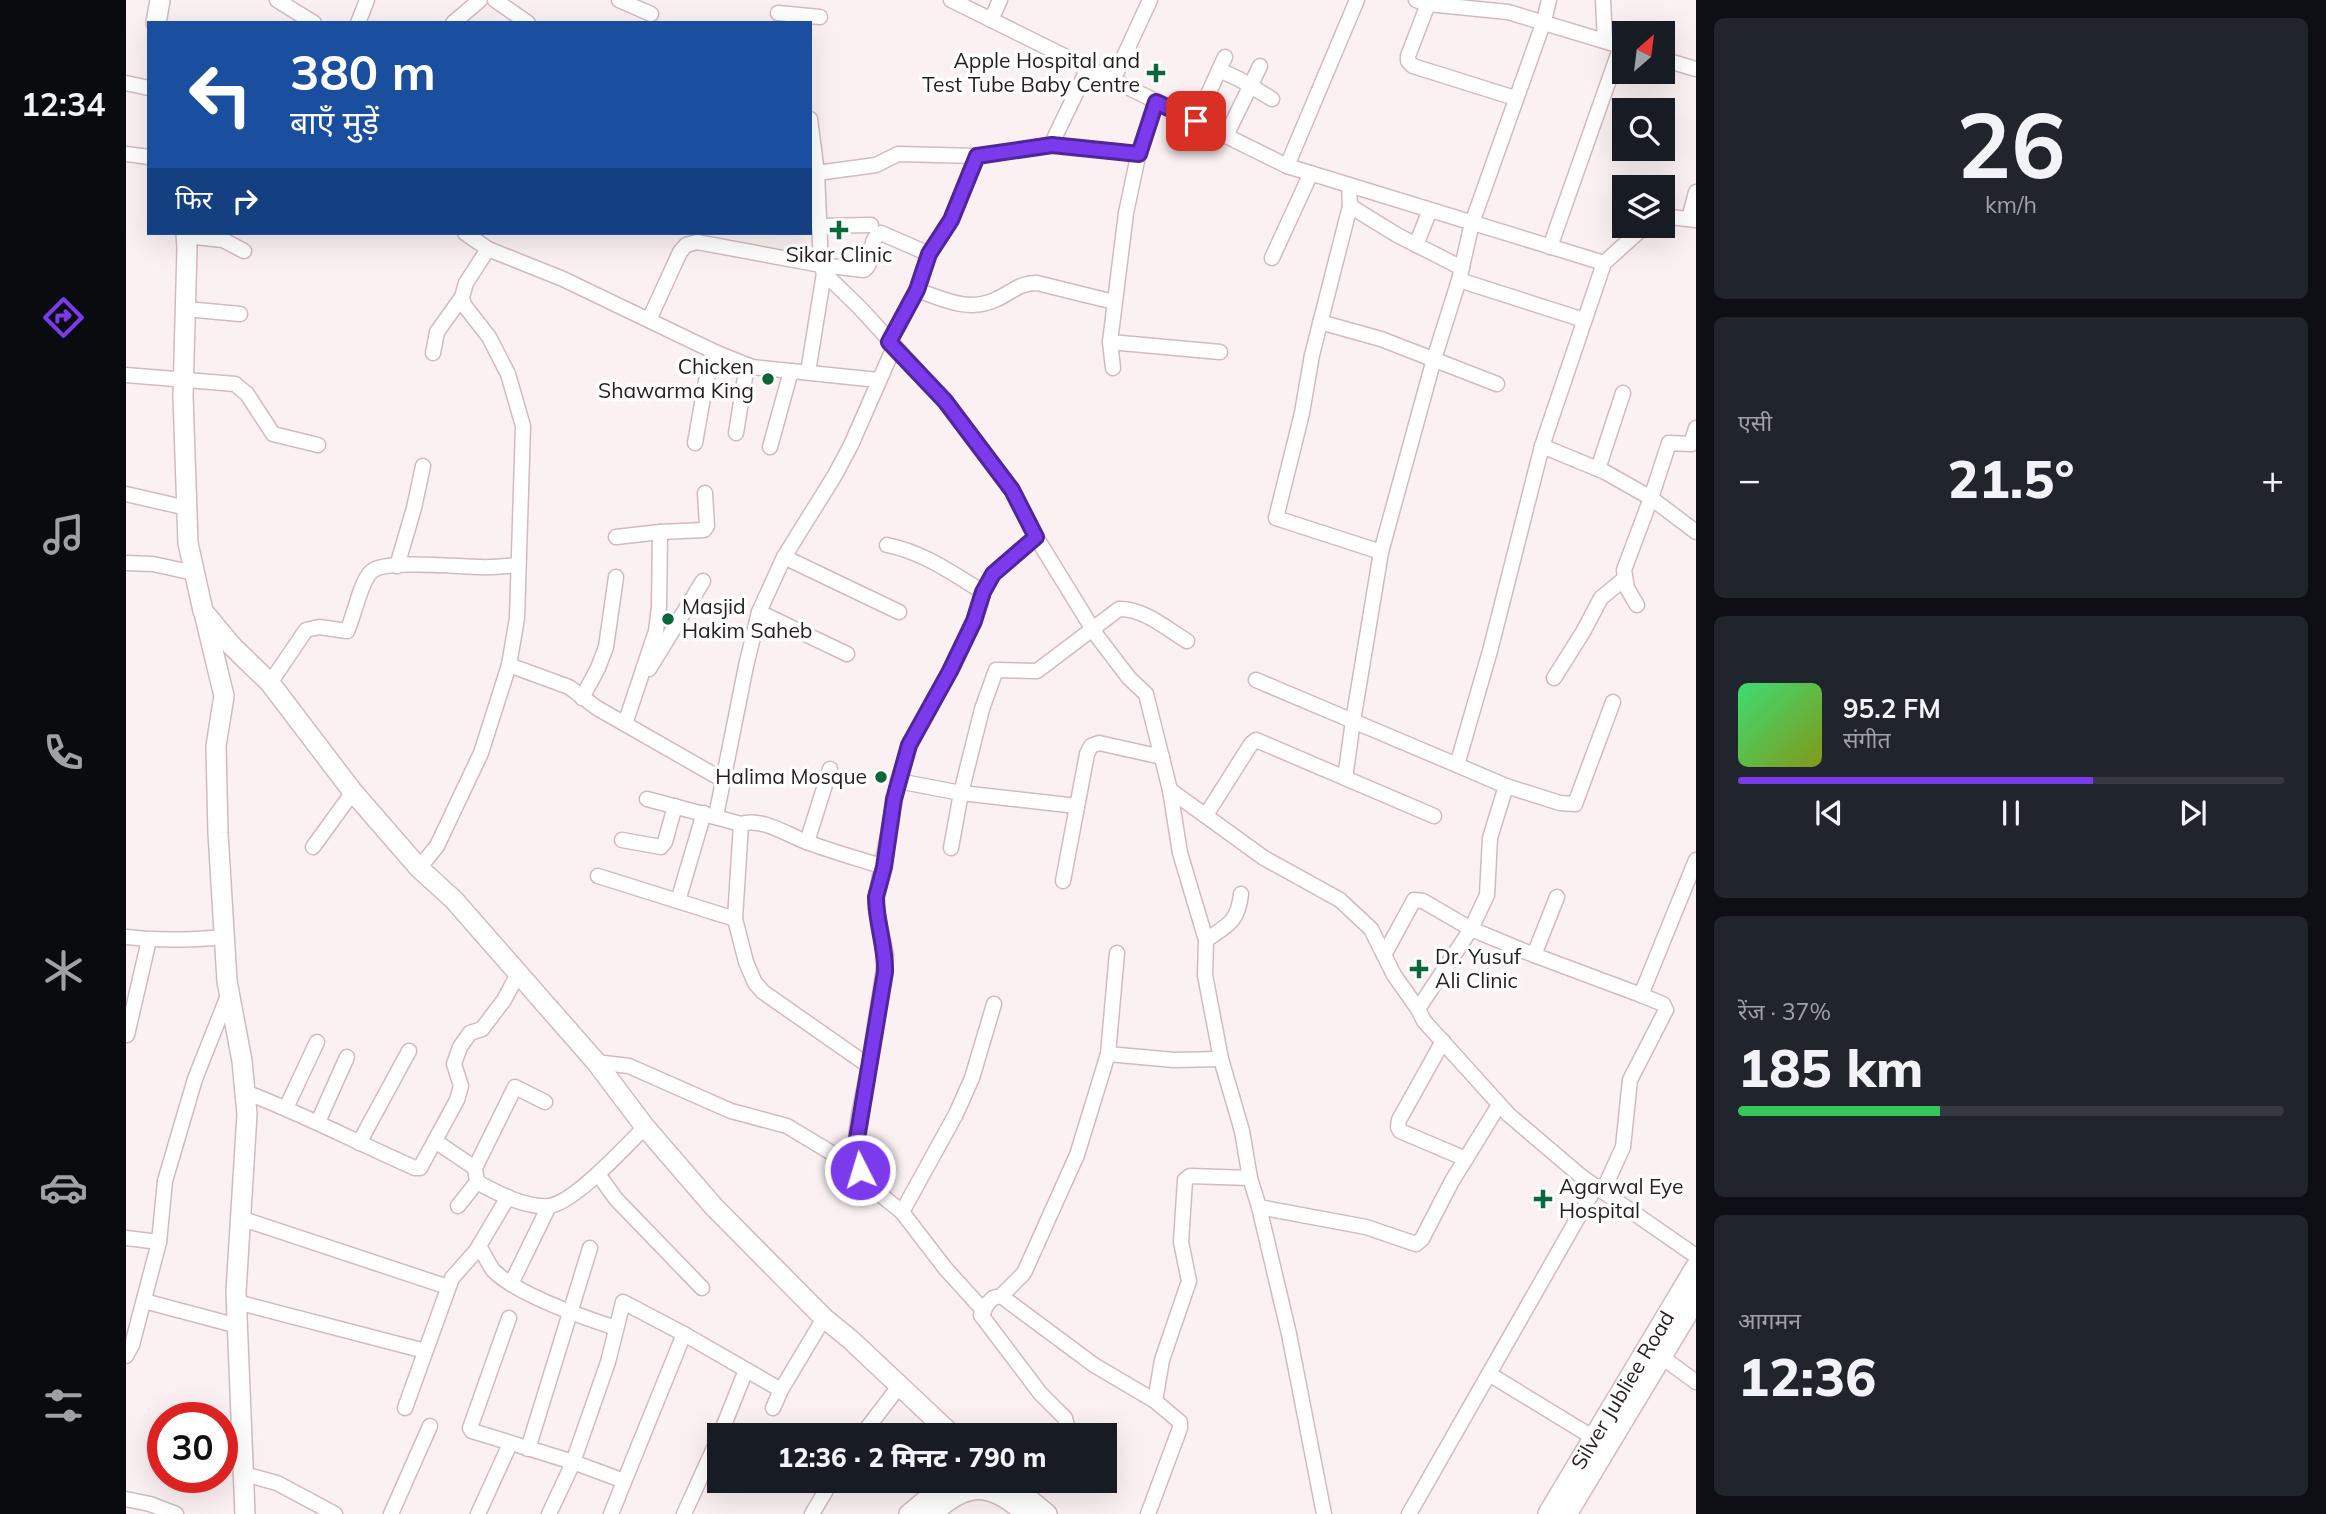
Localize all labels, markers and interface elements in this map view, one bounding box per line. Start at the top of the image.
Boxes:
north arrow [1612,21,1675,84]
map controls [1612,21,1675,238]
text: 380 m [290,41,436,102]
place label: Apple Hospital and Test Tube Baby Centre [922,47,1140,97]
icon: left [175,49,266,140]
marker: Apple Hospital and Test Tube Baby Centre [1146,63,1166,83]
text: 12:34 [21,84,105,124]
text: 26 [1956,87,2066,201]
pin [1166,91,1226,151]
button: search [1612,98,1675,161]
text: बाएँ मुड़ें [290,102,379,142]
icon: arrive [1177,102,1215,140]
button: layers [1612,175,1675,238]
icon: right [226,182,264,220]
text: फिर [175,183,212,216]
text: km/h [1985,190,2037,219]
marker: Sikar Clinic [829,220,849,240]
place label: Sikar Clinic [786,241,892,267]
icon: directions [39,293,88,342]
place label: Chicken Shawarma King [598,353,754,403]
marker: Chicken Shawarma King [760,371,776,387]
text: एसी [1738,408,1772,437]
text: 21.5° [1947,446,2075,511]
text: − [1738,455,1761,503]
text: + [2261,455,2284,503]
icon: music [39,510,88,559]
place label: Masjid Hakim Saheb [682,593,812,643]
marker: Masjid Hakim Saheb [660,611,676,627]
text: 95.2 FM [1843,692,1941,725]
text: संगीत [1843,725,1891,754]
icon: phone [39,728,88,777]
place label: Halima Mosque [715,763,867,789]
marker: Halima Mosque [873,769,889,785]
icon: previous [1810,794,1848,832]
icon: pause [1992,794,2030,832]
icon: next [2174,794,2212,832]
place label: Dr. Yusuf Ali Clinic [1435,943,1522,993]
icon: climate [39,946,88,995]
marker: Dr. Yusuf Ali Clinic [1409,959,1429,979]
text: रेंज · 37% [1738,997,1831,1026]
text: 185 km [1738,1035,1923,1100]
position arrow [823,1133,897,1207]
icon: car [39,1163,88,1212]
place label: Agarwal Eye Hospital [1559,1173,1684,1223]
marker: Agarwal Eye Hospital [1533,1189,1553,1209]
street label: Silver Jubliee Road [1565,1306,1679,1474]
text: आगमन [1738,1306,1801,1335]
text: 12:36 [1738,1344,1876,1409]
icon: filters [39,1381,88,1430]
speed limit sign: 30 [147,1402,238,1493]
text: 12:36 · 2 मिनट · 790 m [778,1441,1046,1474]

